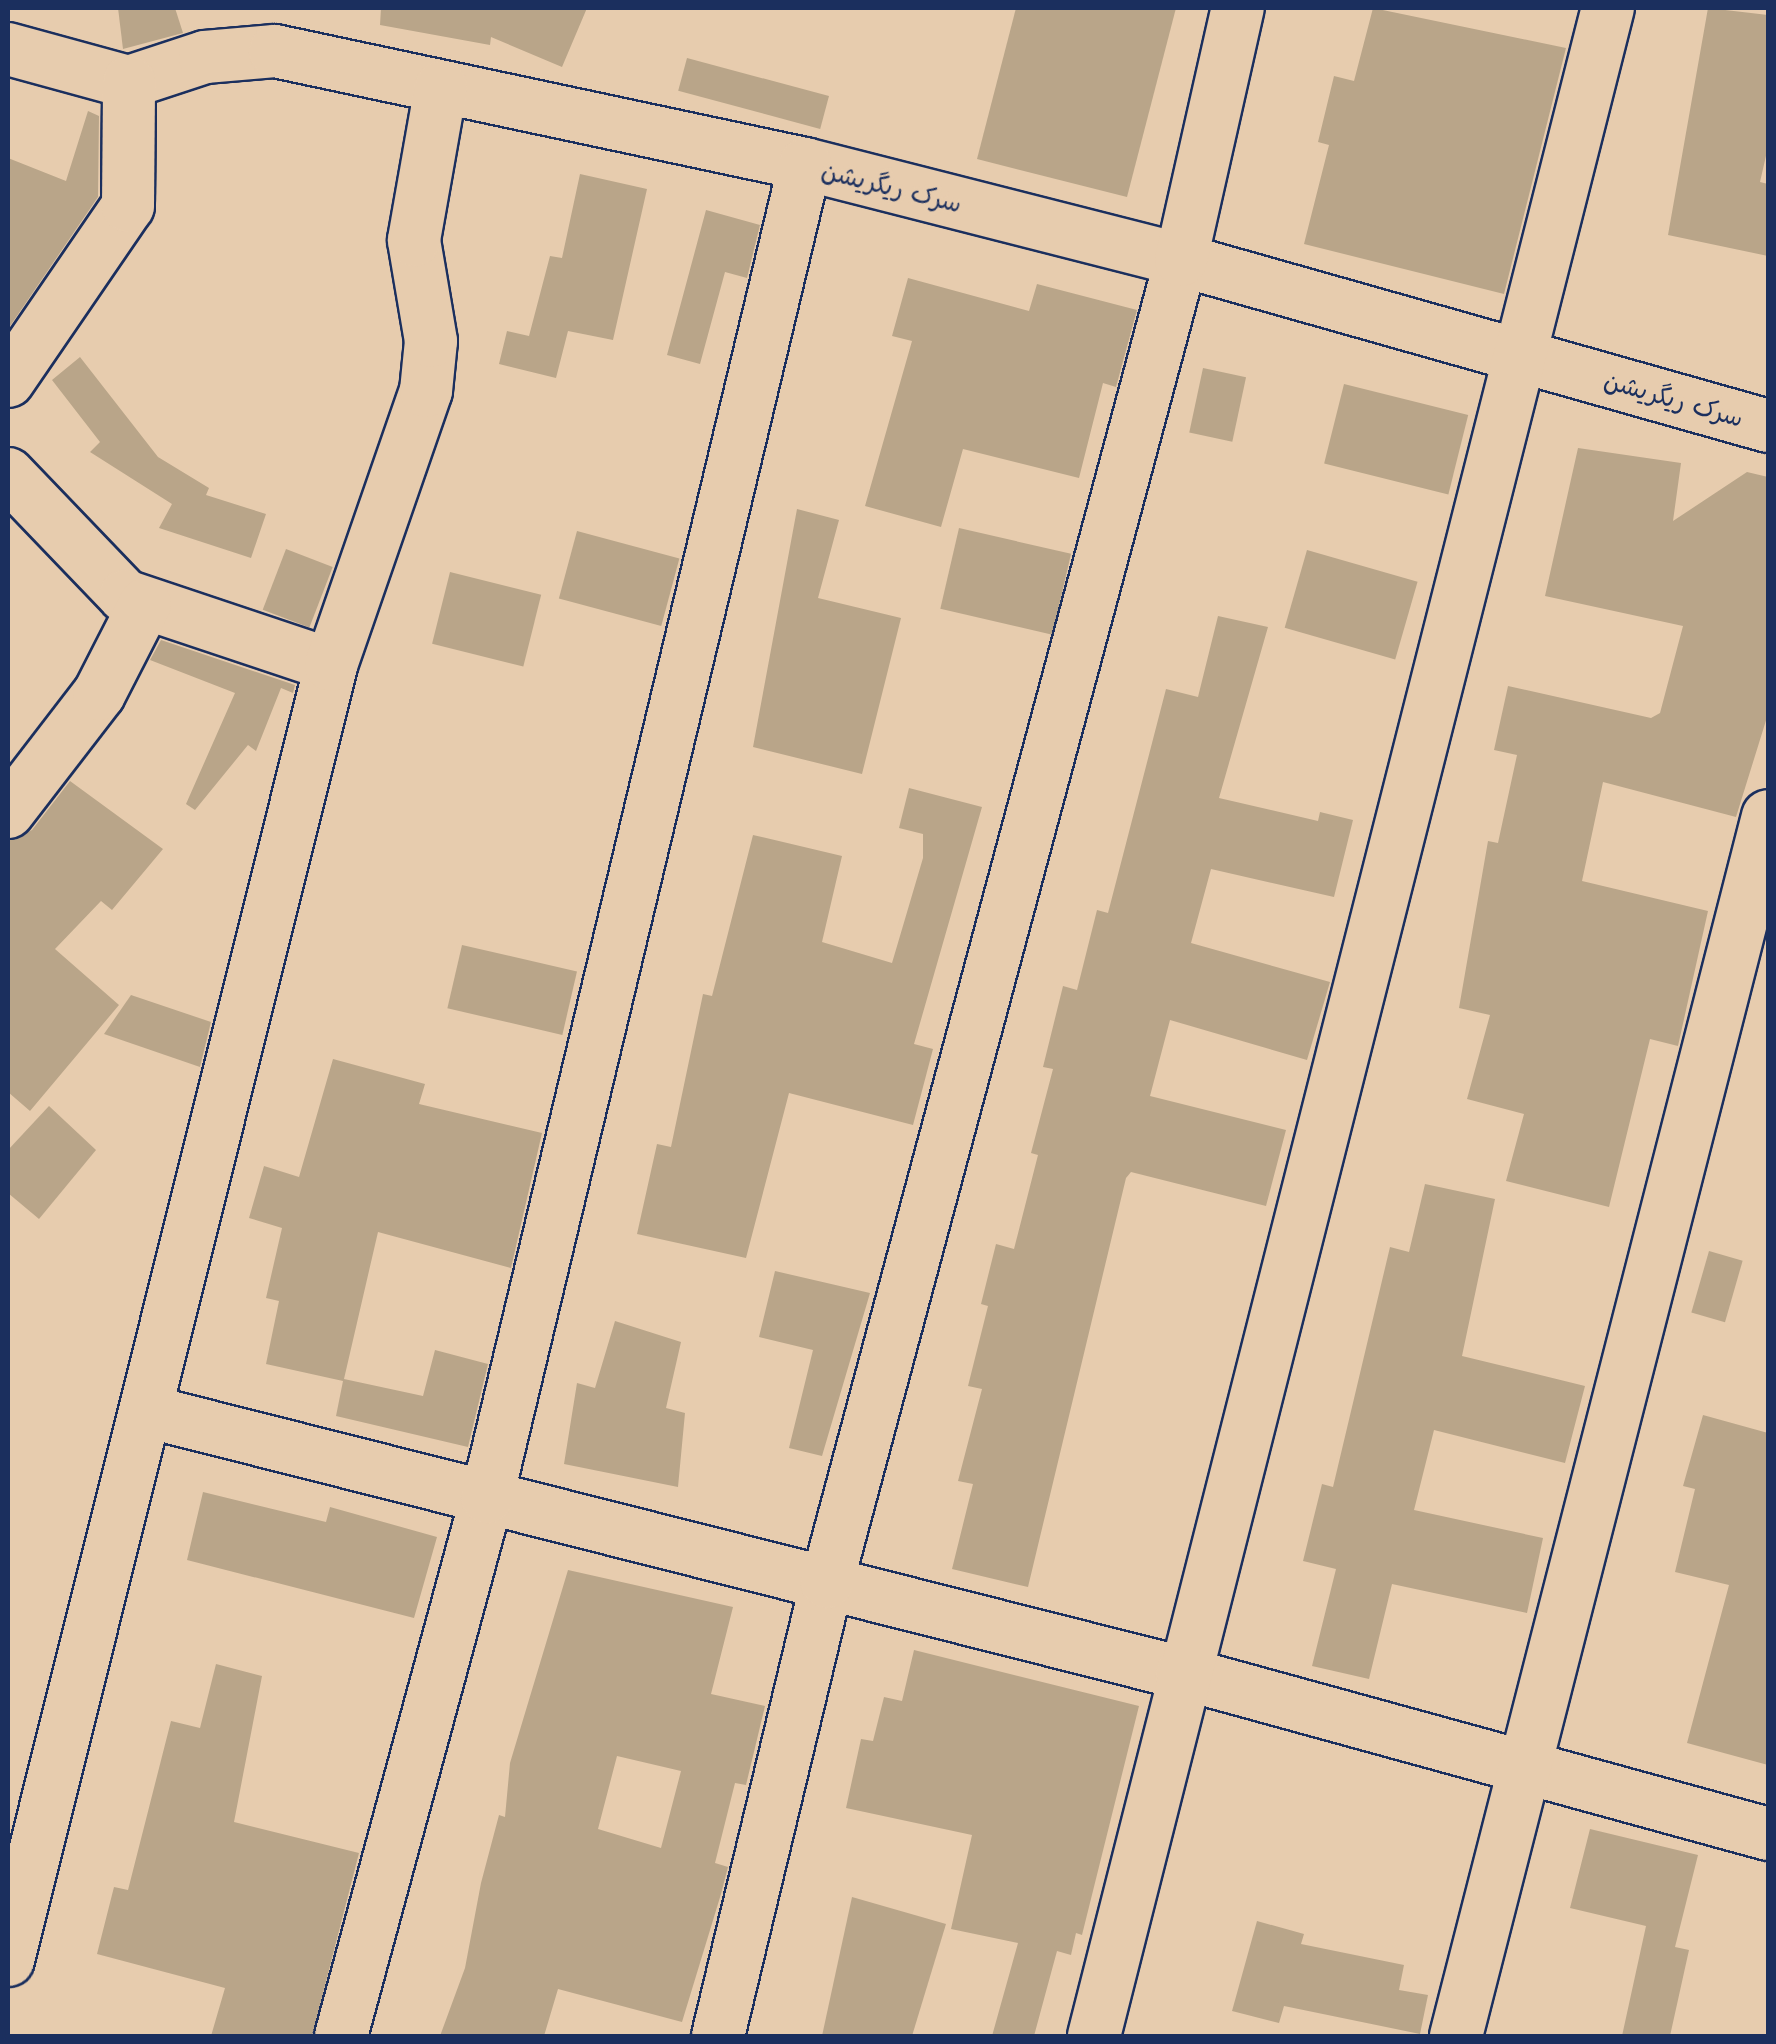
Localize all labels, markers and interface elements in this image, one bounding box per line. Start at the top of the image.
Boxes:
street label: سرک ریگریشن [819,154,965,218]
street label: سرک ریگریشن [1601,364,1747,432]

